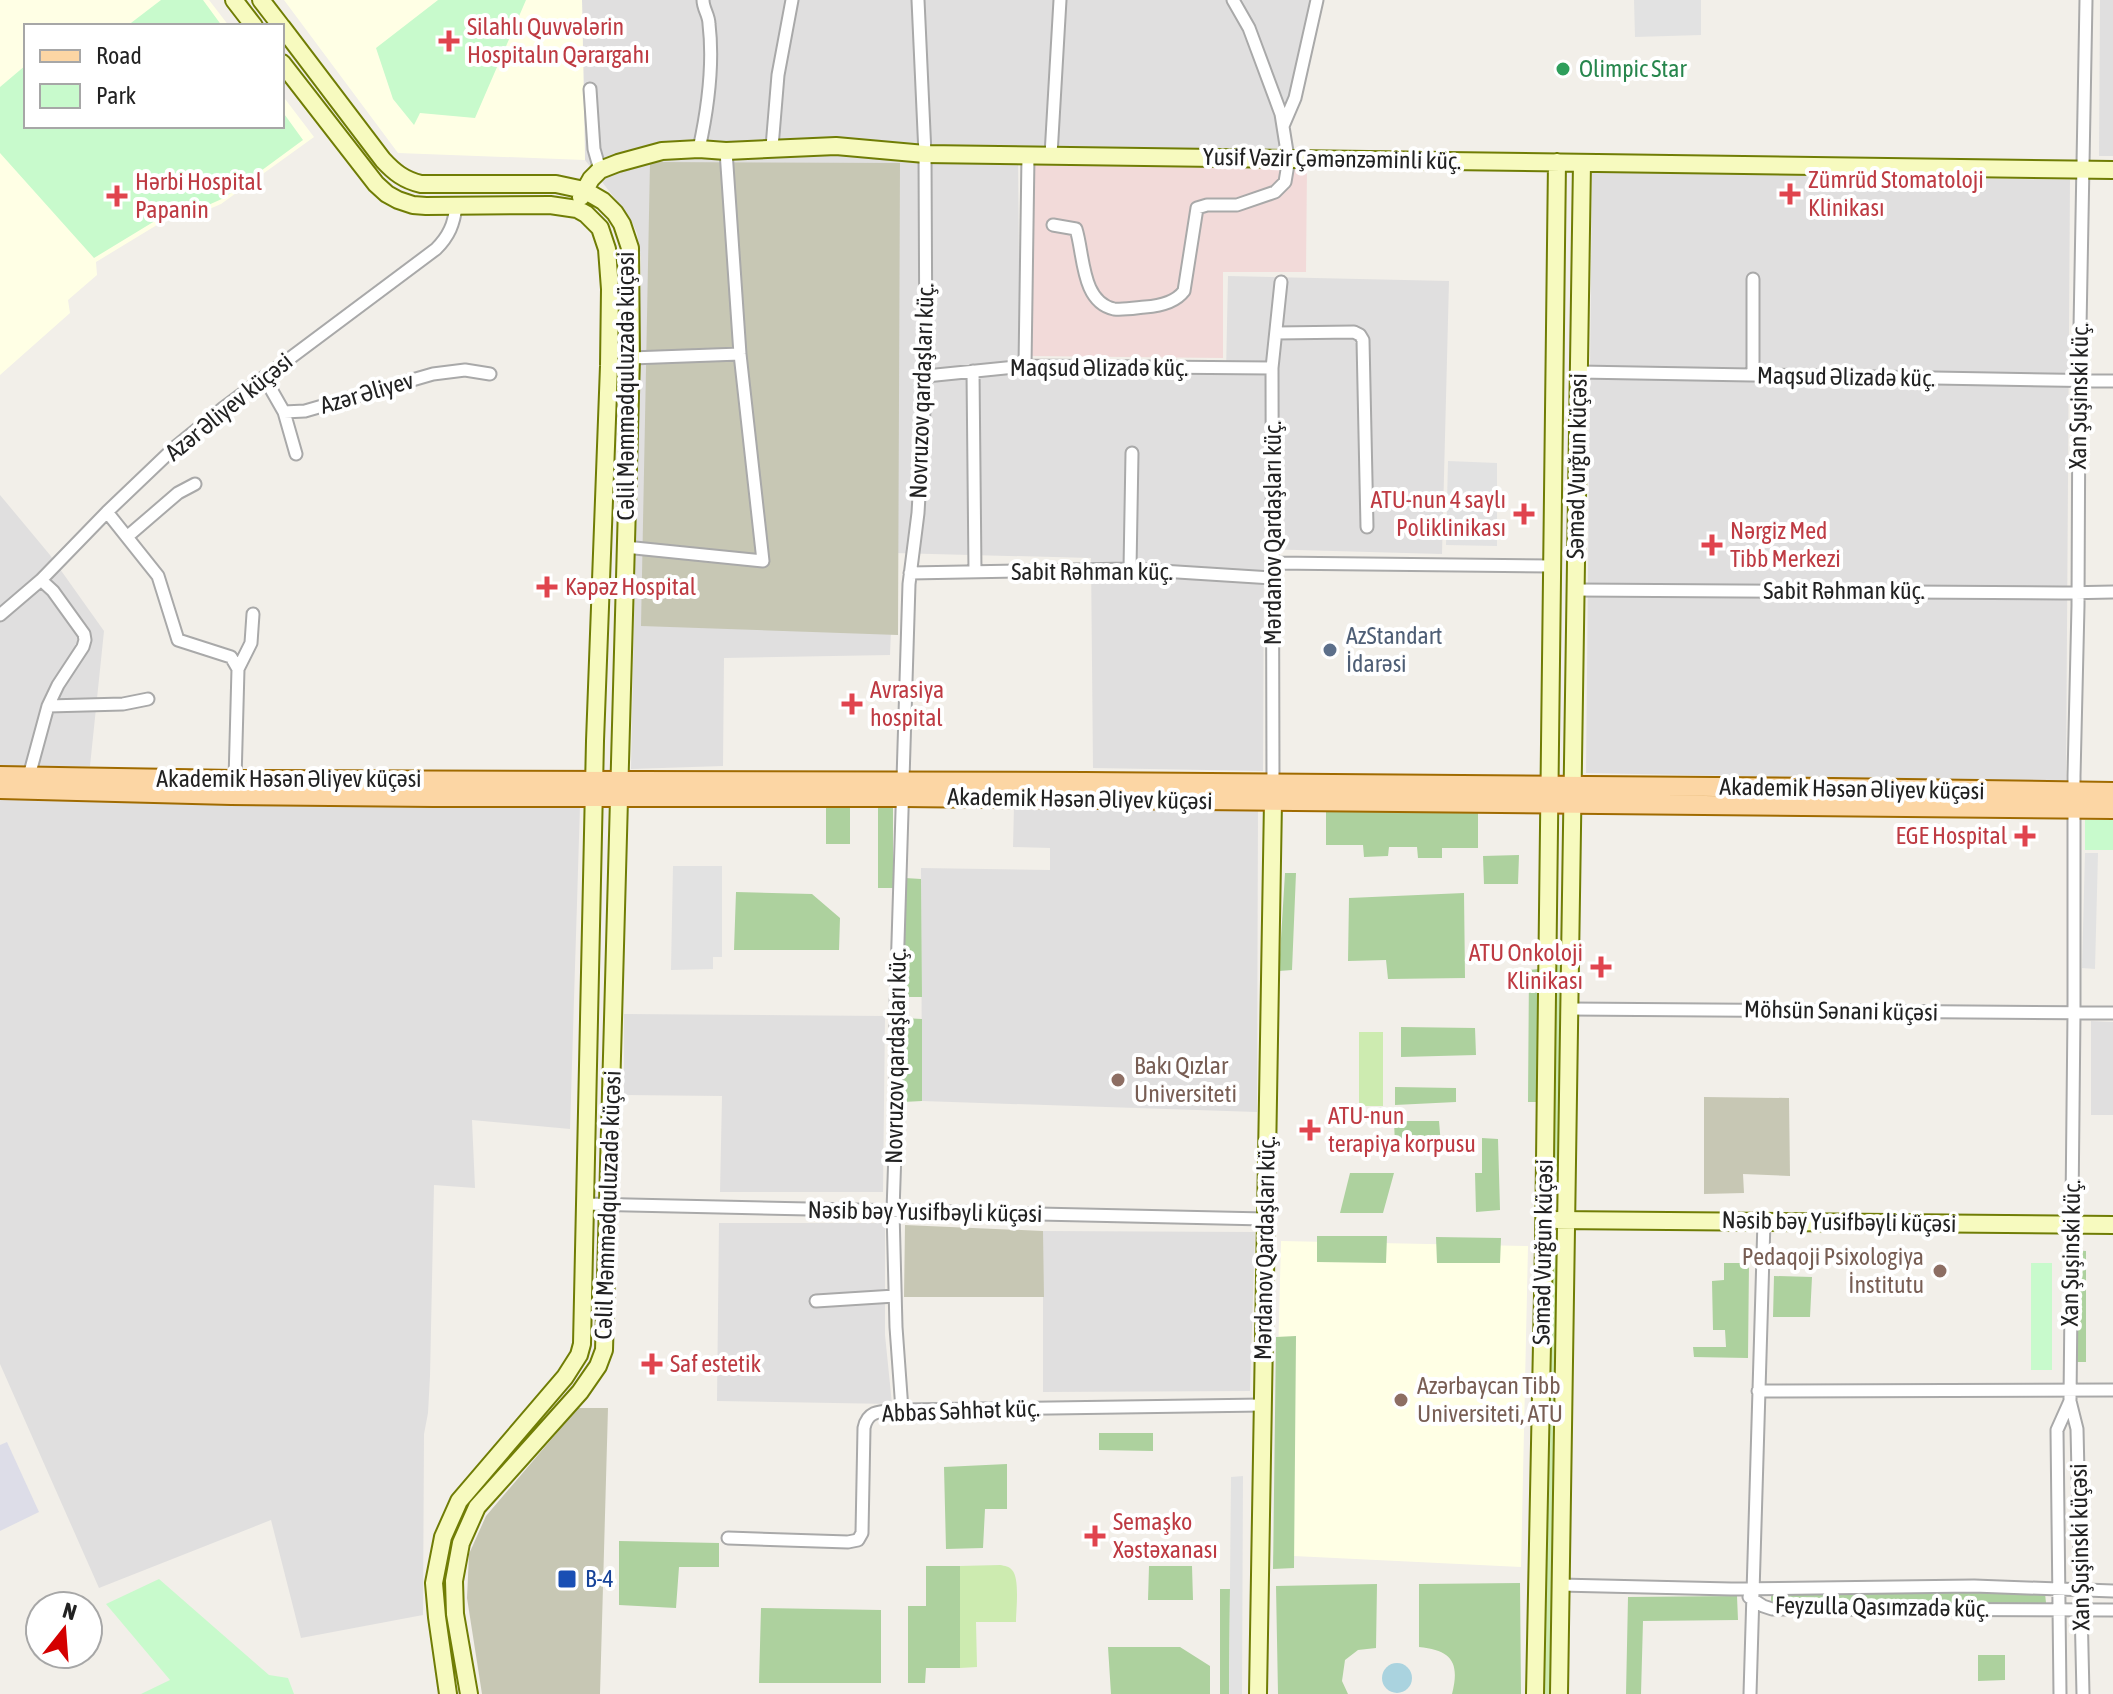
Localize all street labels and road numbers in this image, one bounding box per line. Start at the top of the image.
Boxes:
street label: Yusif Vəzir Çəmənzəminli küç. [1203,143,1461,174]
street label: Cəlil Məmmədquluzadə küçəsi [612,251,639,521]
street label: Novruzov qardaşları küç. [904,283,939,499]
street label: Xan Şuşinski küç. [2064,322,2093,470]
street label: Azər Əliyev küçəsi [160,347,297,466]
street label: Maqsud Əlizadə küç. [1010,354,1188,381]
street label: Maqsud Əlizadə küç. [1757,361,1935,392]
street label: Azər Əliyev [317,366,417,419]
street label: Səməd Vurğun küçəsi [1561,373,1592,559]
street label: Mərdanov Qardaşları küç. [1259,421,1286,645]
street label: Sabit Rəhman küç. [1011,558,1173,585]
street label: Sabit Rəhman küç. [1763,577,1925,604]
street label: Akademik Həsən Əliyev küçəsi [156,765,422,792]
street label: Akademik Həsən Əliyev küçəsi [1719,773,1985,804]
street label: Akademik Həsən Əliyev küçəsi [947,783,1213,814]
street label: Novruzov qardaşları küç. [880,948,911,1164]
street label: Möhsün Sənani küçəsi [1744,995,1938,1026]
street label: Cəlil Məmmədquluzadə küçəsi [589,1070,626,1340]
street label: Mərdanov Qardaşları küç. [1249,1136,1280,1360]
street label: Səməd Vurğun küçəsi [1527,1159,1558,1345]
street label: Xan Şuşinski küç. [2056,1179,2085,1327]
street label: Nəsib bəy Yusifbəyli küçəsi [807,1196,1043,1227]
street label: Nəsib bəy Yusifbəyli küçəsi [1721,1206,1957,1237]
street label: Abbas Səhhət küç. [882,1394,1040,1427]
street label: Xan Şuşinski küçəsi [2065,1463,2094,1631]
street label: Feyzulla Qasımzadə küç. [1775,1591,1989,1622]

